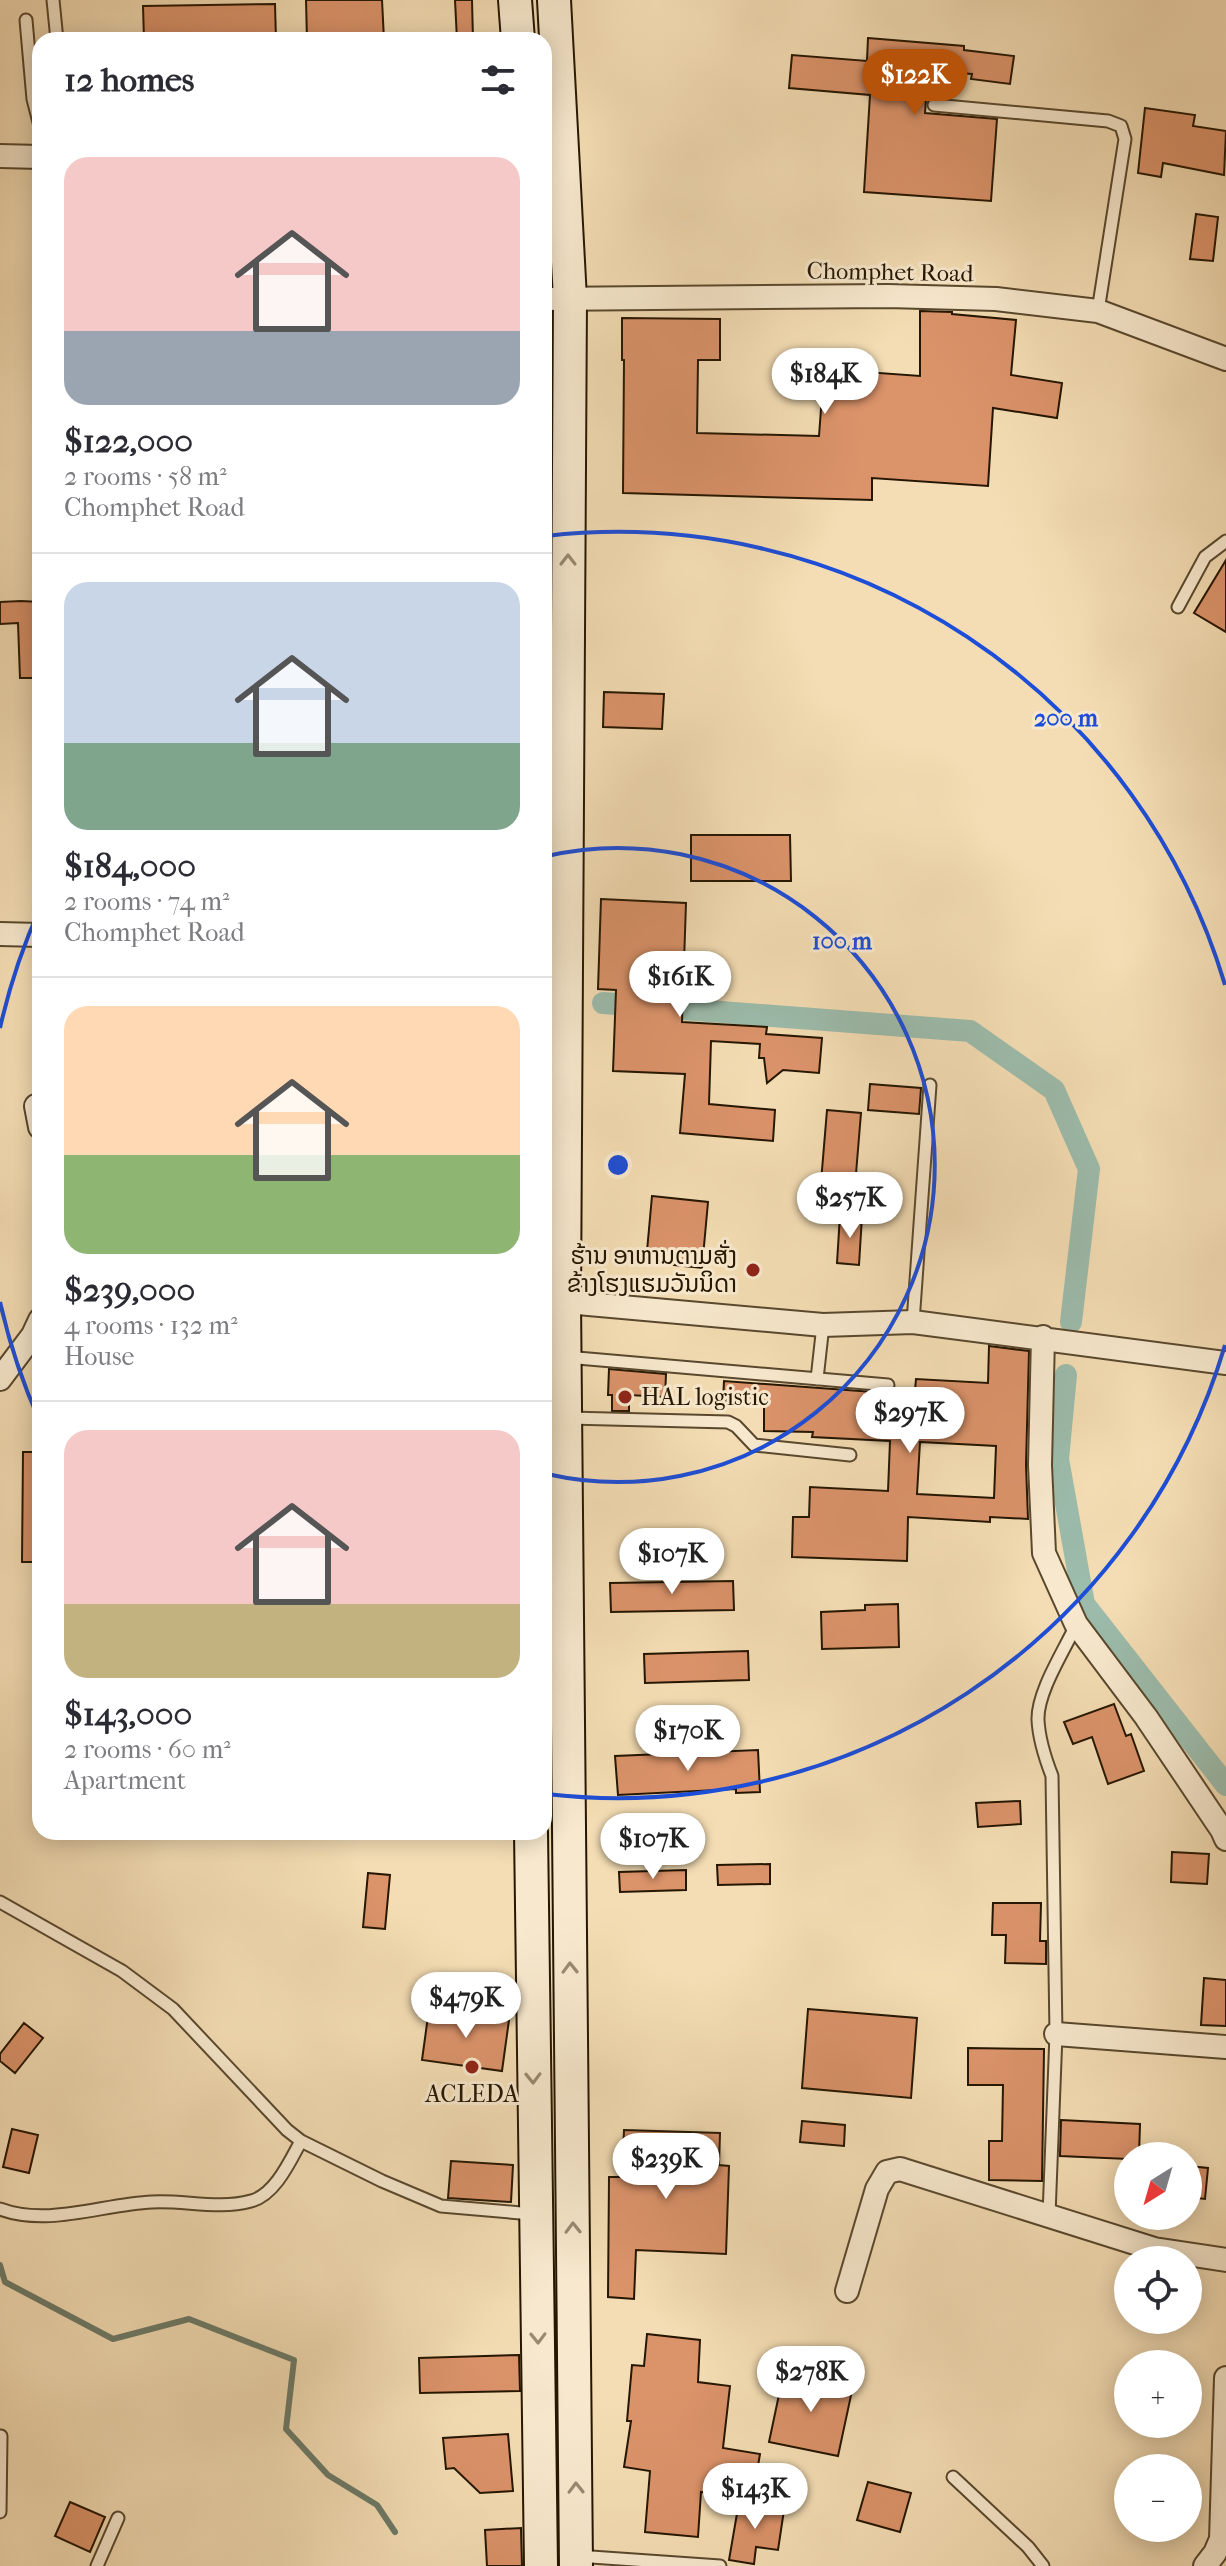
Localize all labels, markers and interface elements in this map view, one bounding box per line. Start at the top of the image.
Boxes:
pin: $122K [859,49,971,117]
icon: filters [476,58,520,102]
text: $122K [880,59,950,90]
text: 12 homes [64,60,194,100]
icon: home [220,209,364,353]
street label: Chomphet Road [806,257,975,287]
pin: $184K [769,348,881,416]
text: $184K [790,358,860,389]
text: $122,000 [64,421,193,461]
text: 2 rooms · 58 m² [64,461,227,492]
text: Chomphet Road [64,492,245,523]
one-way arrow [559,553,577,566]
icon: home [220,634,364,778]
text: 200 m [1034,704,1099,732]
text: $184,000 [64,846,196,886]
text: 2 rooms · 74 m² [64,886,229,917]
text: Chomphet Road [64,917,245,948]
text: 100 m [812,927,873,955]
pin: $161K [624,951,736,1019]
text: $161K [647,961,713,992]
icon: home [220,1058,364,1202]
centre of rings [604,1151,632,1179]
pin: $257K [794,1172,906,1240]
text: $257K [815,1182,885,1213]
place label: ຮ້ານ ອາຫານຕາມສັ່ງ ຂ້າງໂຮງແຮມວັນນິດາ [567,1239,737,1298]
marker: ຮ້ານ ອາຫານຕາມສັ່ງ ຂ້າງໂຮງແຮມວັນນິດາ [744,1261,762,1279]
text: $239,000 [64,1270,195,1310]
text: 4 rooms · 132 m² [64,1310,238,1341]
text: House [64,1341,134,1372]
place label: HAL logistic [641,1383,769,1411]
pin: $297K [854,1387,966,1455]
marker: HAL logistic [616,1388,634,1406]
text: $297K [874,1397,946,1428]
icon: home [220,1482,364,1626]
pin: $107K [616,1528,728,1596]
text: $107K [637,1538,707,1569]
text: $143,000 [64,1694,192,1734]
pin: $170K [632,1705,744,1773]
text: $170K [653,1715,723,1746]
text: 2 rooms · 60 m² [64,1734,231,1765]
text: Apartment [64,1765,186,1796]
pin: $107K [597,1813,709,1881]
text: $107K [618,1823,688,1854]
one-way arrow [561,1961,579,1974]
pin: $479K [410,1972,522,2040]
text: $479K [429,1982,503,2013]
marker: ACLEDA [463,2058,481,2076]
one-way arrow [524,2072,542,2085]
place label: ACLEDA [424,2080,519,2108]
pin: $239K [610,2133,722,2201]
north arrow [1114,2142,1202,2230]
map controls [1114,2142,1202,2542]
text: $239K [631,2143,701,2174]
one-way arrow [564,2221,582,2234]
button: locate [1114,2246,1202,2334]
one-way arrow [529,2332,547,2345]
pin: $278K [755,2346,867,2414]
button: + [1114,2350,1202,2438]
text: $278K [775,2356,847,2387]
button: − [1114,2454,1202,2542]
pin: $143K [699,2463,811,2531]
text: $143K [721,2473,789,2504]
one-way arrow [567,2481,585,2494]

